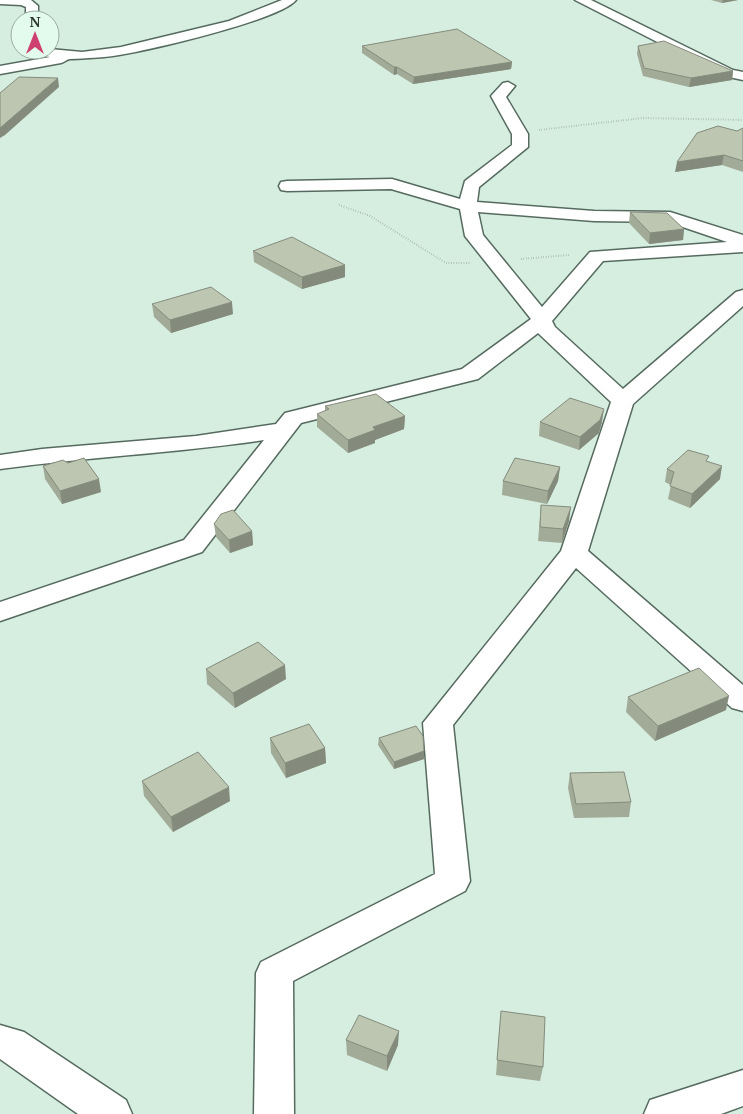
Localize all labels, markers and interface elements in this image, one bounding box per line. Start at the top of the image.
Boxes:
north arrow [10,10,60,60]
text: N [29,12,41,31]

